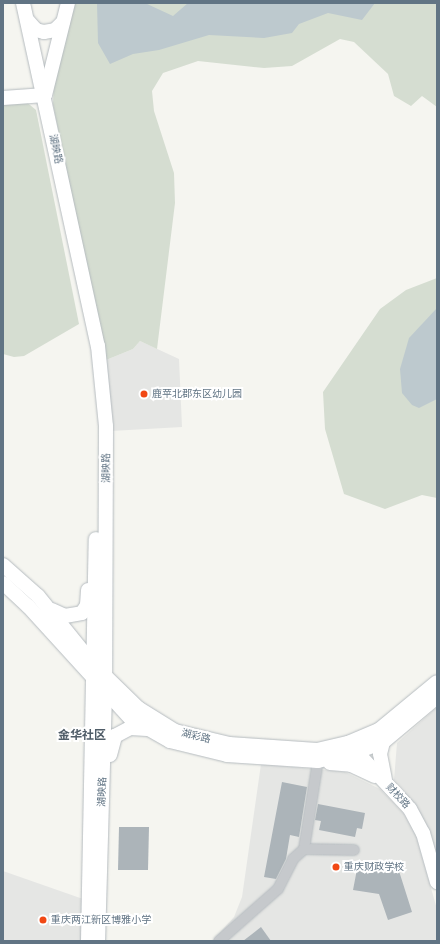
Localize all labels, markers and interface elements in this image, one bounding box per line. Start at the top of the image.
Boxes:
street label: 湖映路 [47,133,65,165]
place label: 鹿苹北郡东区幼儿园 [152,388,242,400]
marker: 鹿苹北郡东区幼儿园 [139,389,149,399]
street label: 湖映路 [100,453,112,483]
street label: 湖彩路 [180,727,212,745]
district label: 金华社区 [58,729,106,743]
street label: 湖映路 [95,777,109,807]
street label: 财校路 [383,781,413,811]
place label: 重庆财政学校 [344,861,404,873]
marker: 重庆财政学校 [331,862,341,872]
place label: 重庆两江新区博雅小学 [51,914,151,926]
marker: 重庆两江新区博雅小学 [38,915,48,925]

